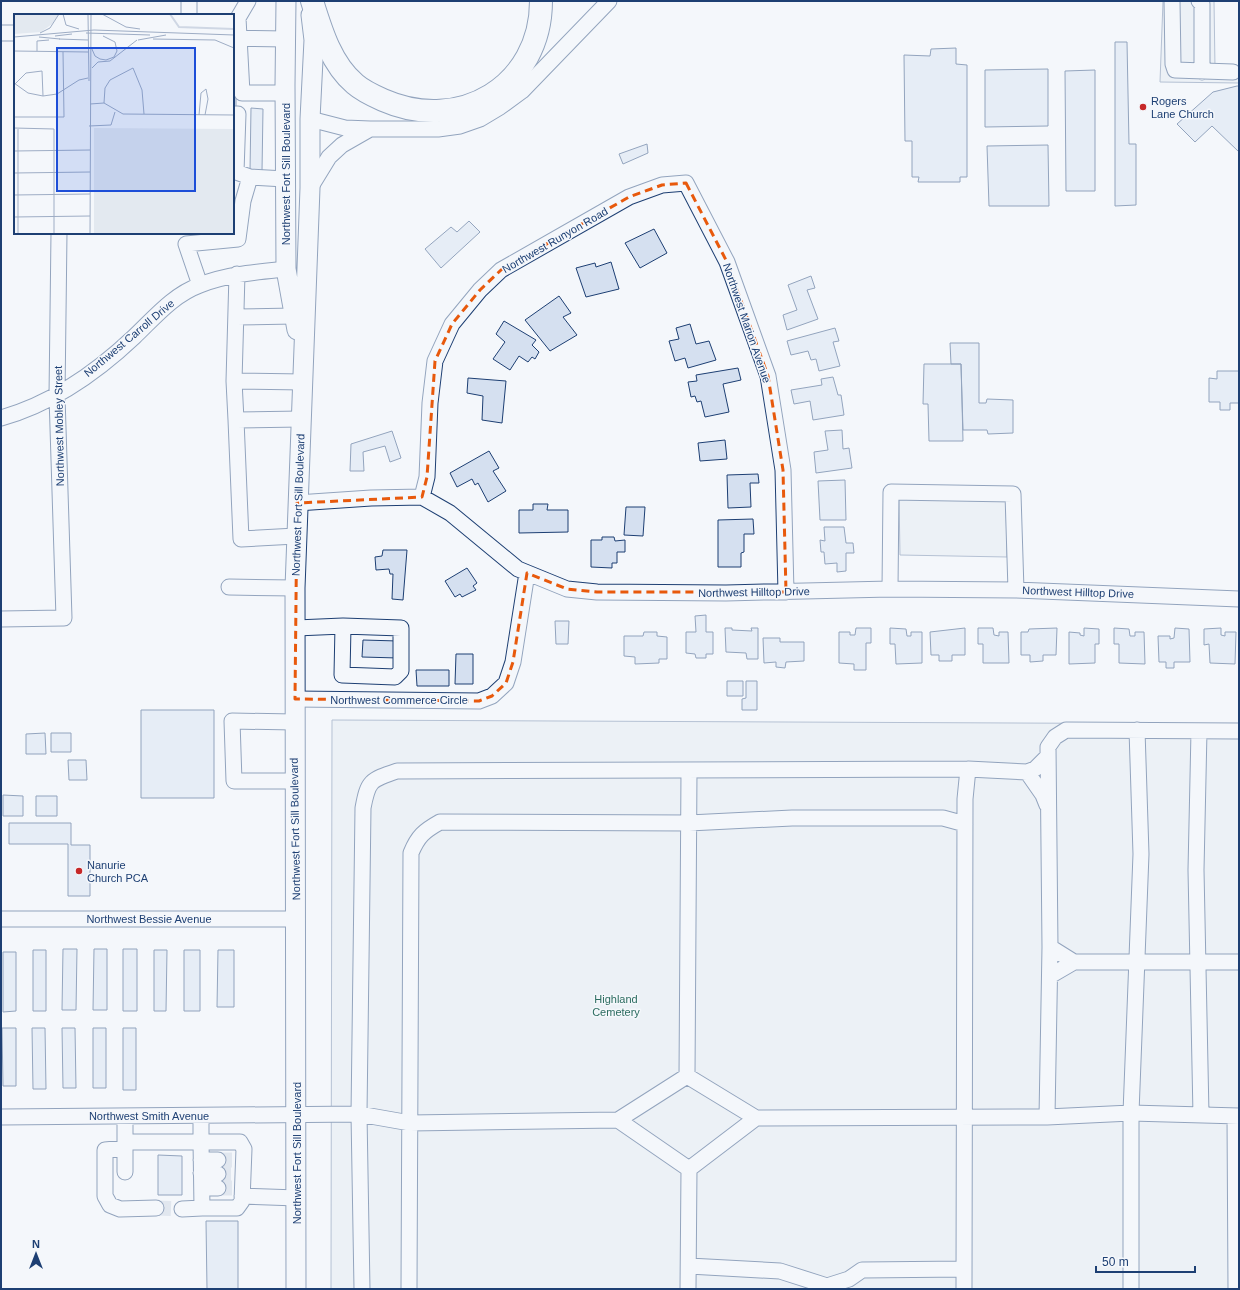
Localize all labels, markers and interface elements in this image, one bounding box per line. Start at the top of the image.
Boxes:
inset map [14,14,234,234]
place label: Rogers Lane Church [1151,95,1214,120]
marker: Rogers Lane Church [1138,102,1148,112]
street label: Northwest Fort Sill Boulevard [280,103,292,245]
street label: Northwest Runyon Road [500,205,610,275]
street label: Northwest Marion Avenue [721,262,773,384]
street label: Northwest Carroll Drive [82,297,176,379]
street label: Northwest Mobley Street [52,366,66,486]
street label: Northwest Fort Sill Boulevard [290,434,306,576]
street label: Northwest Hilltop Drive [1022,584,1134,600]
street label: Northwest Hilltop Drive [698,585,810,599]
street label: Northwest Commerce Circle [330,694,468,706]
street label: Northwest Fort Sill Boulevard [288,758,302,900]
place label: Nanurie Church PCA [87,859,149,884]
marker: Nanurie Church PCA [74,866,84,876]
street label: Northwest Bessie Avenue [86,913,212,925]
park label: Highland Cemetery [592,993,640,1018]
street label: Northwest Fort Sill Boulevard [291,1082,303,1224]
street label: Northwest Smith Avenue [89,1110,209,1122]
north arrow [16,1234,56,1274]
text: N [32,1238,40,1250]
scale bar [1096,1248,1195,1274]
text: 50 m [1102,1255,1129,1269]

